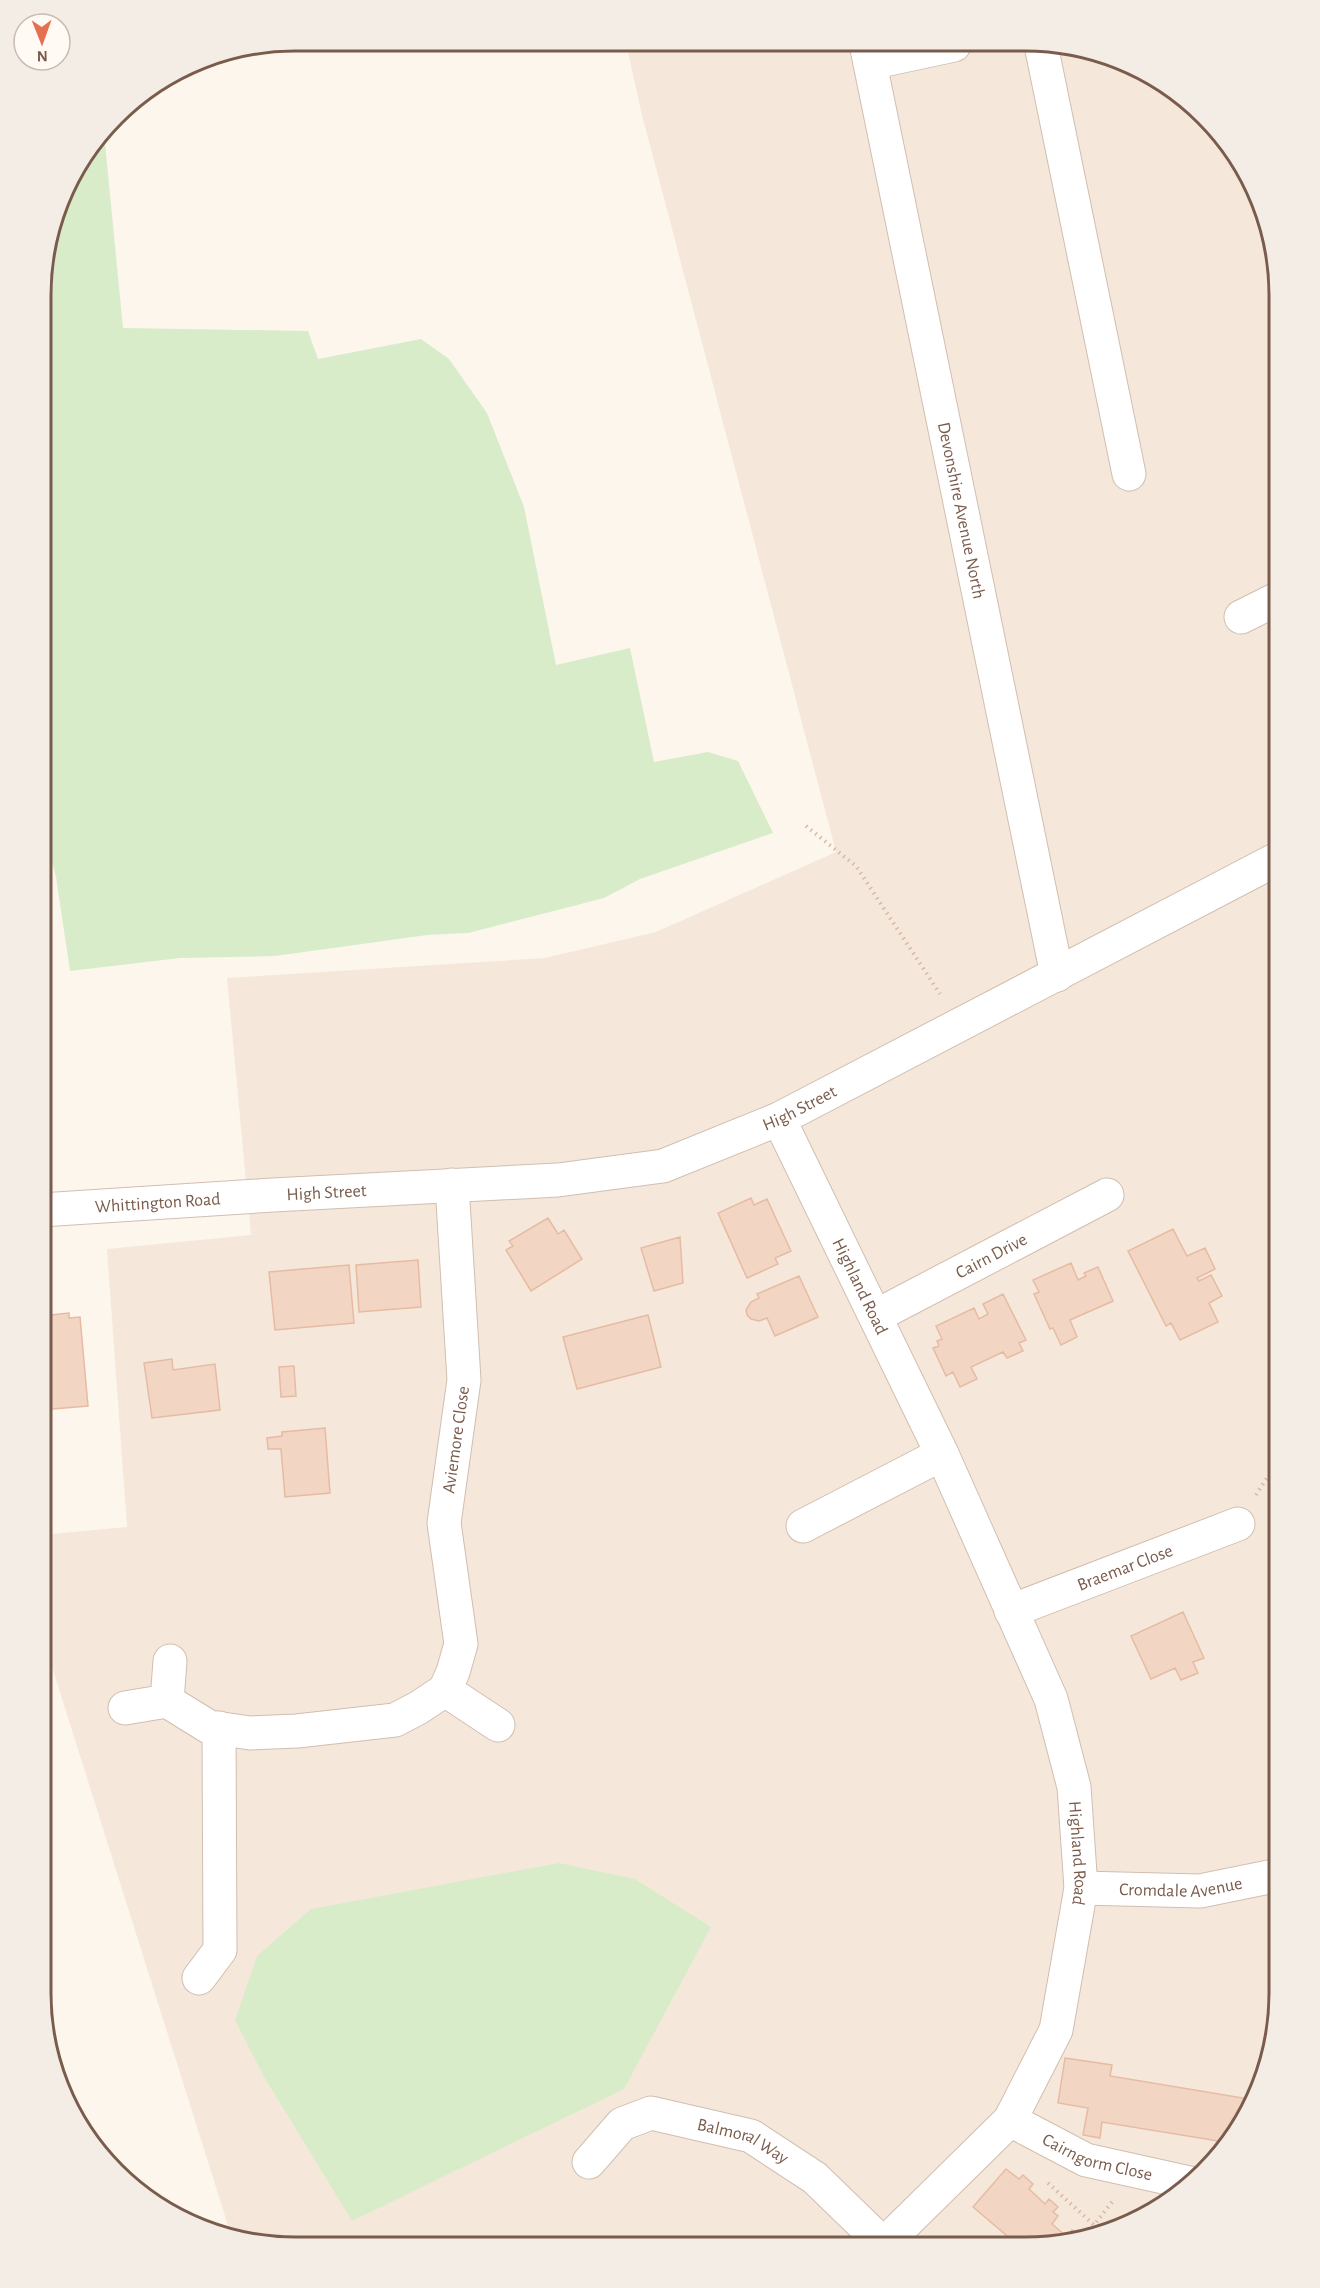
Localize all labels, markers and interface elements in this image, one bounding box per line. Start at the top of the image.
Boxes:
north arrow [12,12,72,72]
text: N [37,48,48,64]
street label: Devonshire Avenue North [934,421,988,600]
street label: High Street [760,1083,840,1135]
street label: High Street [286,1182,367,1204]
street label: Whittington Road [94,1190,221,1216]
street label: Cairn Drive [953,1231,1030,1283]
street label: Highland Road [828,1236,891,1338]
street label: Aviemore Close [440,1385,473,1495]
street label: Braemar Close [1075,1542,1176,1595]
street label: Highland Road [1065,1800,1089,1907]
street label: Cromdale Avenue [1119,1875,1244,1901]
street label: Balmoral Way [695,2116,792,2168]
street label: Cairngorm Close [1039,2131,1154,2184]

